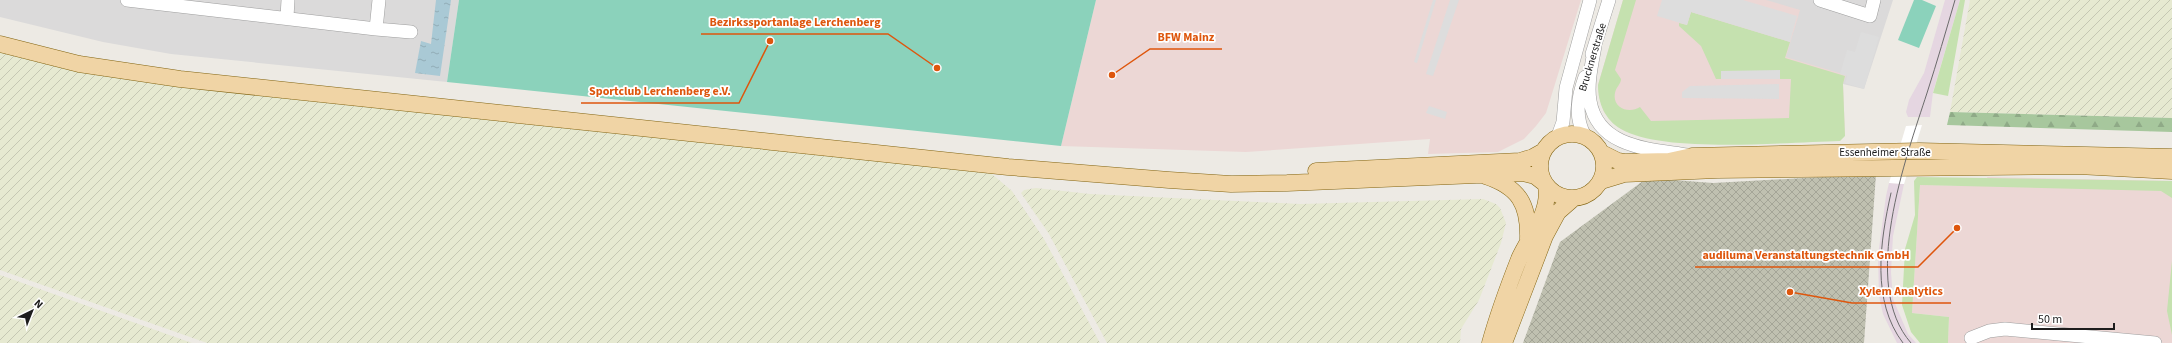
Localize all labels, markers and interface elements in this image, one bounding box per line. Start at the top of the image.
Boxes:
callout: Bezirkssportanlage Lerchenberg [701,10,888,34]
text: Bezirkssportanlage Lerchenberg [709,14,881,31]
street label: Brucknerstraße [1575,20,1610,93]
callout: BFW Mainz [1150,25,1222,49]
text: BFW Mainz [1158,29,1215,46]
callout: Sportclub Lerchenberg e.V. [581,79,739,103]
text: Sportclub Lerchenberg e.V. [589,83,731,100]
street label: Essenheimer Straße [1839,145,1931,160]
callout: audiluma Veranstaltungstechnik GmbH [1695,243,1918,267]
text: audiluma Veranstaltungstechnik GmbH [1703,247,1909,264]
callout: Xylem Analytics [1852,279,1951,303]
text: Xylem Analytics [1859,283,1943,300]
north arrow [12,291,52,331]
text: N [31,296,46,312]
scale bar [2032,305,2114,331]
text: 50 m [2038,311,2062,328]

